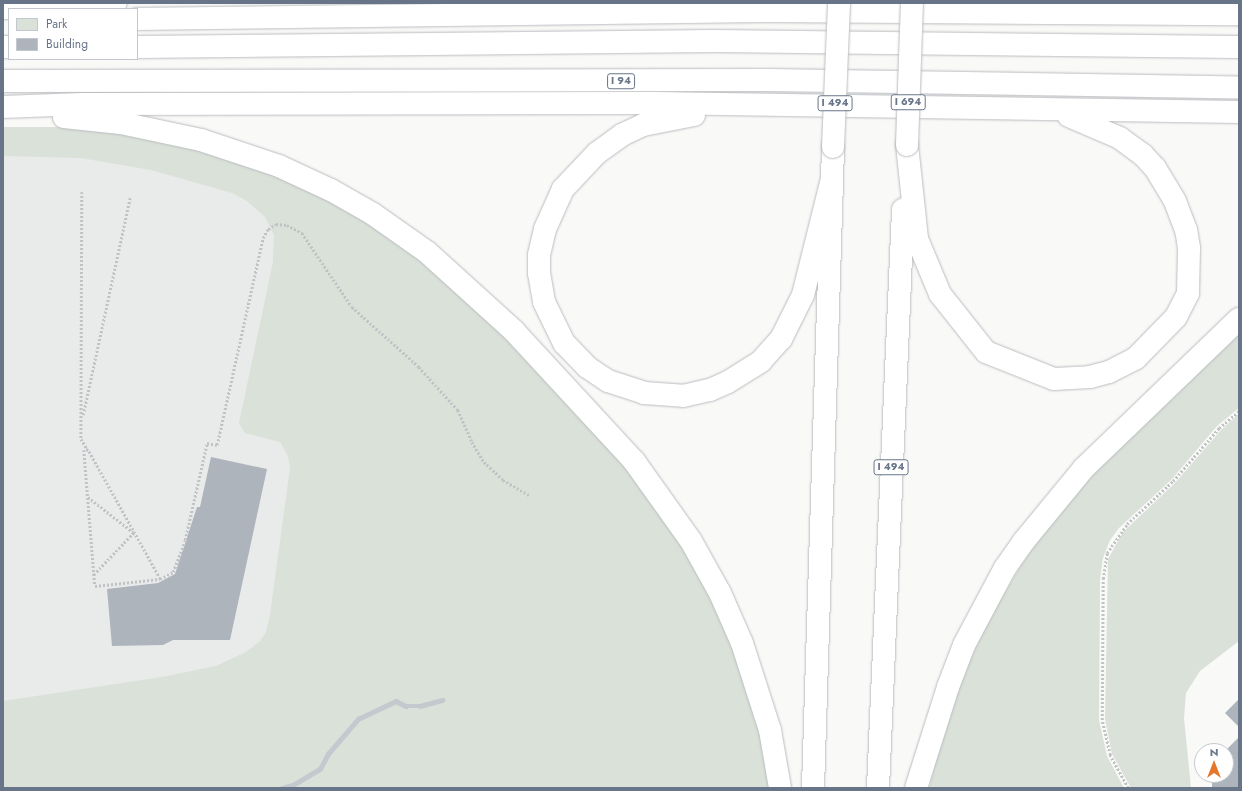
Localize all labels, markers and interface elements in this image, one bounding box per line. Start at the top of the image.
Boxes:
legend [8,8,138,60]
text: Park [46,15,67,33]
text: Building [46,35,88,53]
road number: I 94 [607,73,635,89]
road number: I 694 [890,94,926,110]
road number: I 494 [817,95,853,111]
road number: I 494 [873,459,909,475]
north arrow [1194,743,1234,783]
text: N [1210,744,1218,760]

